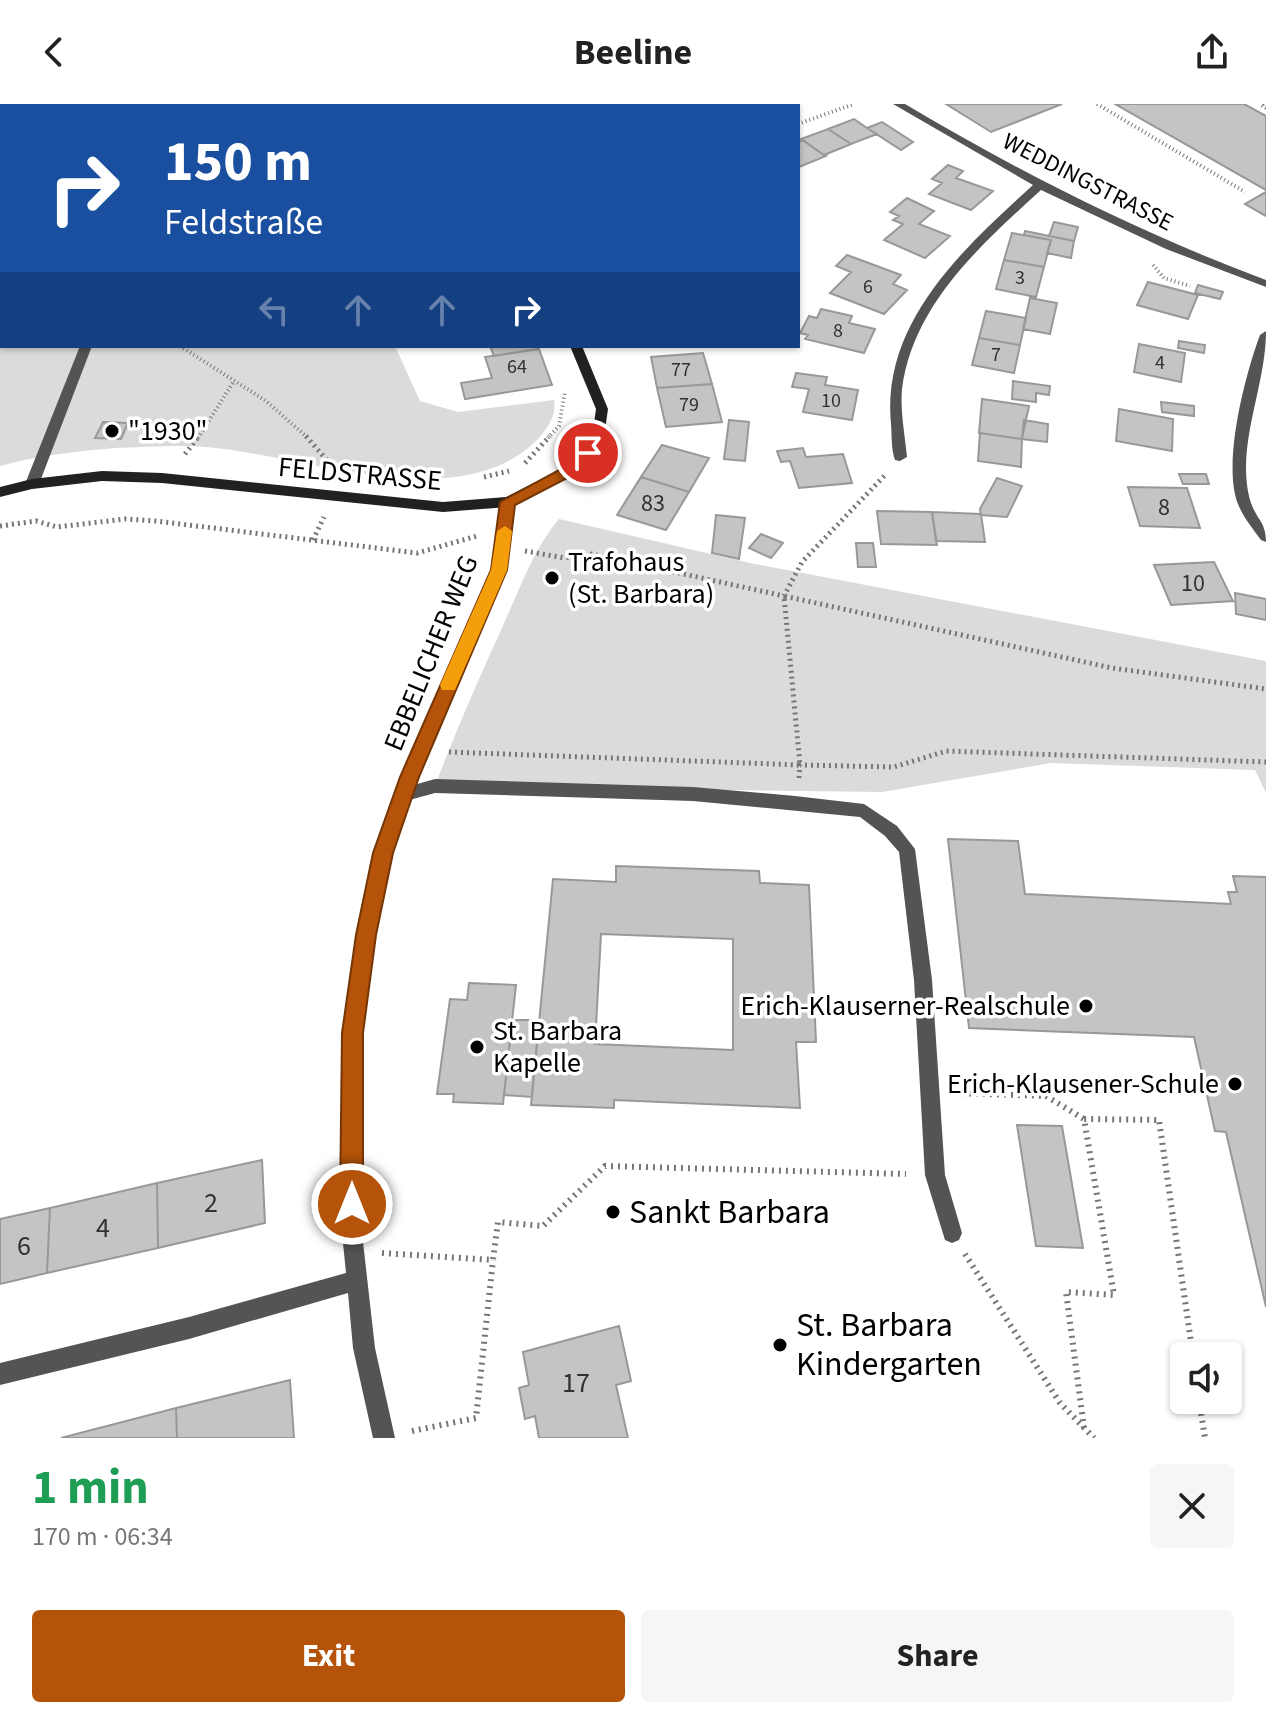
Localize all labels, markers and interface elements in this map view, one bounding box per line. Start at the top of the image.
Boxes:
text: Beeline [574,27,692,78]
icon: back [32,30,76,74]
icon: share [1190,30,1234,74]
text: 150 m [164,123,312,202]
street label: WEDDINGSTRASSE [997,124,1179,240]
icon: right [32,136,136,240]
text: Feldstraße [164,197,323,248]
house number: 3 [1015,264,1025,292]
house number: 6 [863,273,873,301]
icon: left [252,288,296,332]
icon: ahead [336,288,380,332]
icon: ahead [420,288,464,332]
icon: right [504,288,548,332]
house number: 8 [833,317,843,345]
house number: 7 [991,341,1001,369]
house number: 4 [1155,349,1165,377]
house number: 64 [507,353,527,381]
house number: 77 [671,356,691,384]
house number: 10 [821,387,841,415]
house number: 79 [679,391,699,419]
place label: "1930" [128,411,208,451]
pin [554,419,622,487]
marker: "1930" [103,422,121,440]
icon: arrive [566,431,610,475]
street label: FELDSTRASSE [276,447,444,501]
house number: 83 [641,486,665,521]
house number: 8 [1158,490,1170,525]
place label: Trafohaus (St. Barbara) [568,542,714,614]
street label: EBBELICHER WEG [373,549,489,757]
house number: 10 [1181,566,1205,601]
marker: Trafohaus (St. Barbara) [543,569,561,587]
place label: Erich-Klauserner-Realschule [741,986,1070,1026]
marker: Erich-Klauserner-Realschule [1077,997,1095,1015]
place label: St. Barbara Kapelle [493,1011,622,1083]
marker: St. Barbara Kapelle [468,1038,486,1056]
place label: Erich-Klausener-Schule [947,1064,1219,1104]
marker: Erich-Klausener-Schule [1226,1075,1244,1093]
position arrow [310,1162,394,1246]
house number: 2 [204,1183,218,1223]
place label: Sankt Barbara [629,1188,830,1237]
marker: Sankt Barbara [604,1203,622,1221]
house number: 4 [96,1208,110,1248]
house number: 6 [17,1226,31,1266]
place label: St. Barbara Kindergarten [796,1301,982,1389]
marker: St. Barbara Kindergarten [771,1336,789,1354]
map controls [1170,1342,1242,1414]
button: sound [1170,1342,1242,1414]
house number: 17 [562,1363,590,1403]
text: 1 min [32,1454,149,1522]
button: close [1150,1464,1234,1548]
text: 170 m · 06:34 [32,1518,173,1555]
button: Exit [32,1610,625,1702]
button: Share [641,1610,1234,1702]

